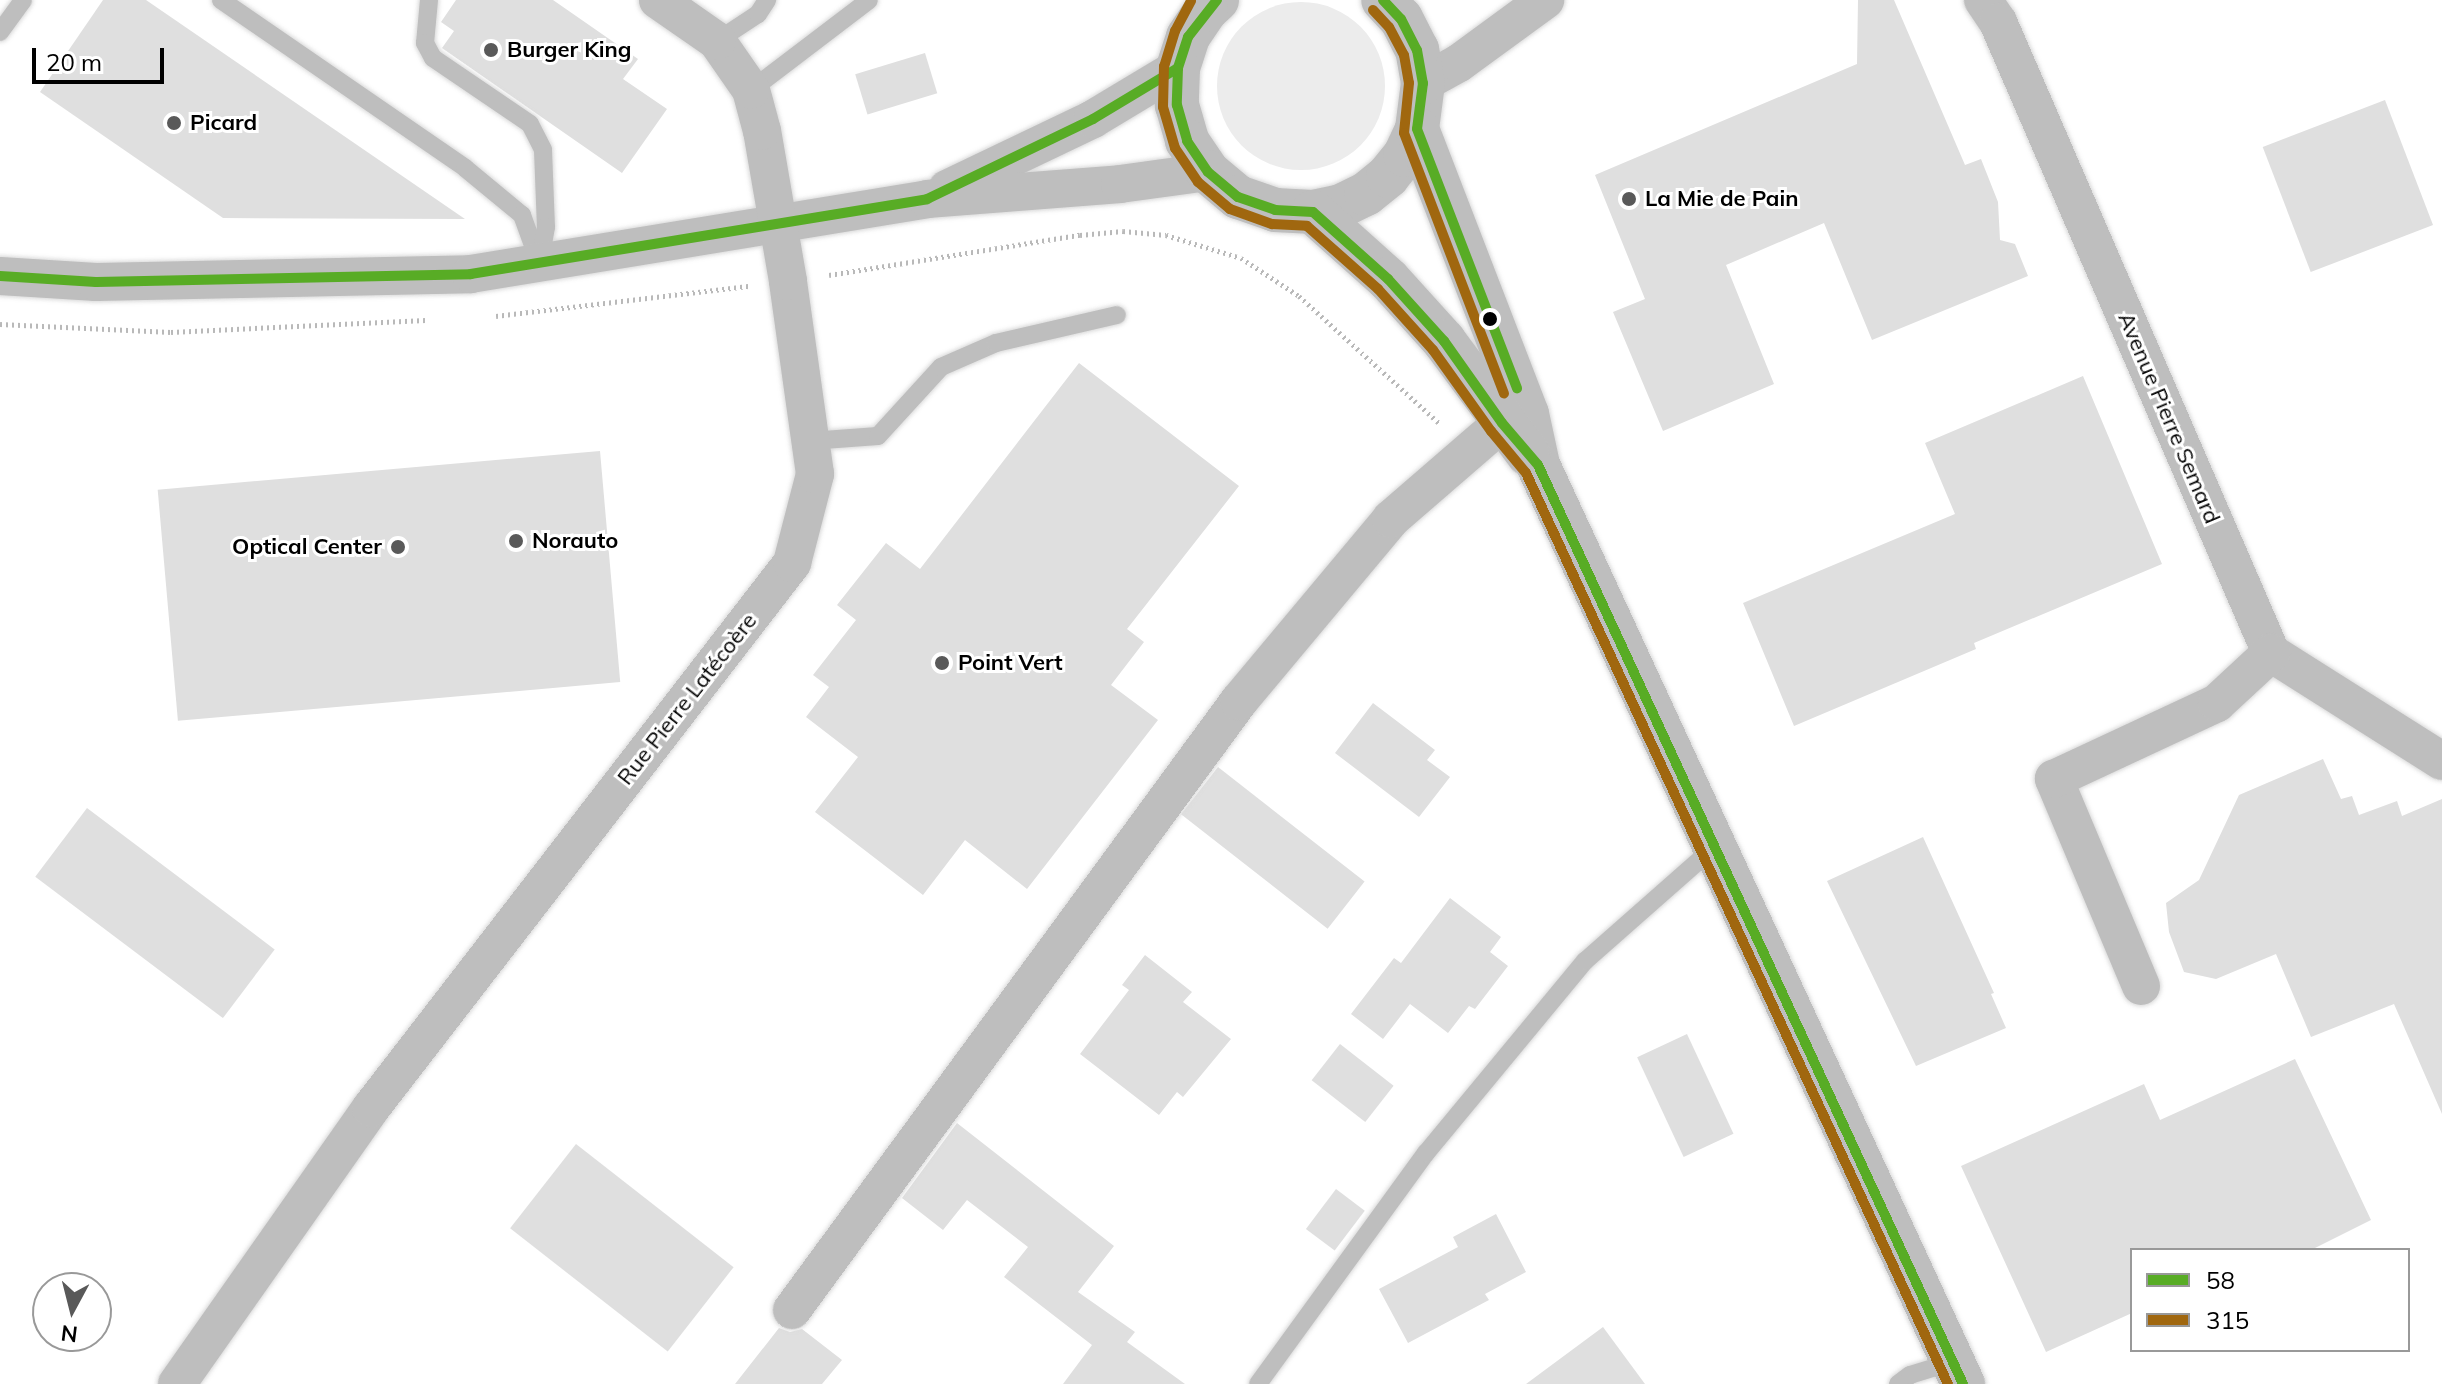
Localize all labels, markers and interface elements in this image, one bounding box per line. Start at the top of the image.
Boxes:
scale bar [36,32,168,82]
place label: Burger King [507,37,632,63]
marker: Burger King [482,41,500,59]
text: 20 m [46,47,102,77]
place label: Picard [190,110,257,136]
marker: Picard [165,114,183,132]
place label: La Mie de Pain [1645,186,1798,212]
marker: La Mie de Pain [1620,190,1638,208]
street label: Avenue Pierre Semard [2113,309,2225,527]
unlabelled marker [1482,311,1498,327]
place label: Norauto [532,528,618,554]
marker: Norauto [507,532,525,550]
place label: Optical Center [232,534,382,560]
marker: Optical Center [389,538,407,556]
street label: Rue Pierre Latécoère [612,608,762,790]
place label: Point Vert [958,650,1063,676]
marker: Point Vert [933,654,951,672]
legend [2130,1248,2410,1352]
text: 58 [2206,1265,2235,1295]
north arrow [32,1272,112,1352]
text: 315 [2206,1305,2249,1335]
text: N [59,1319,79,1349]

